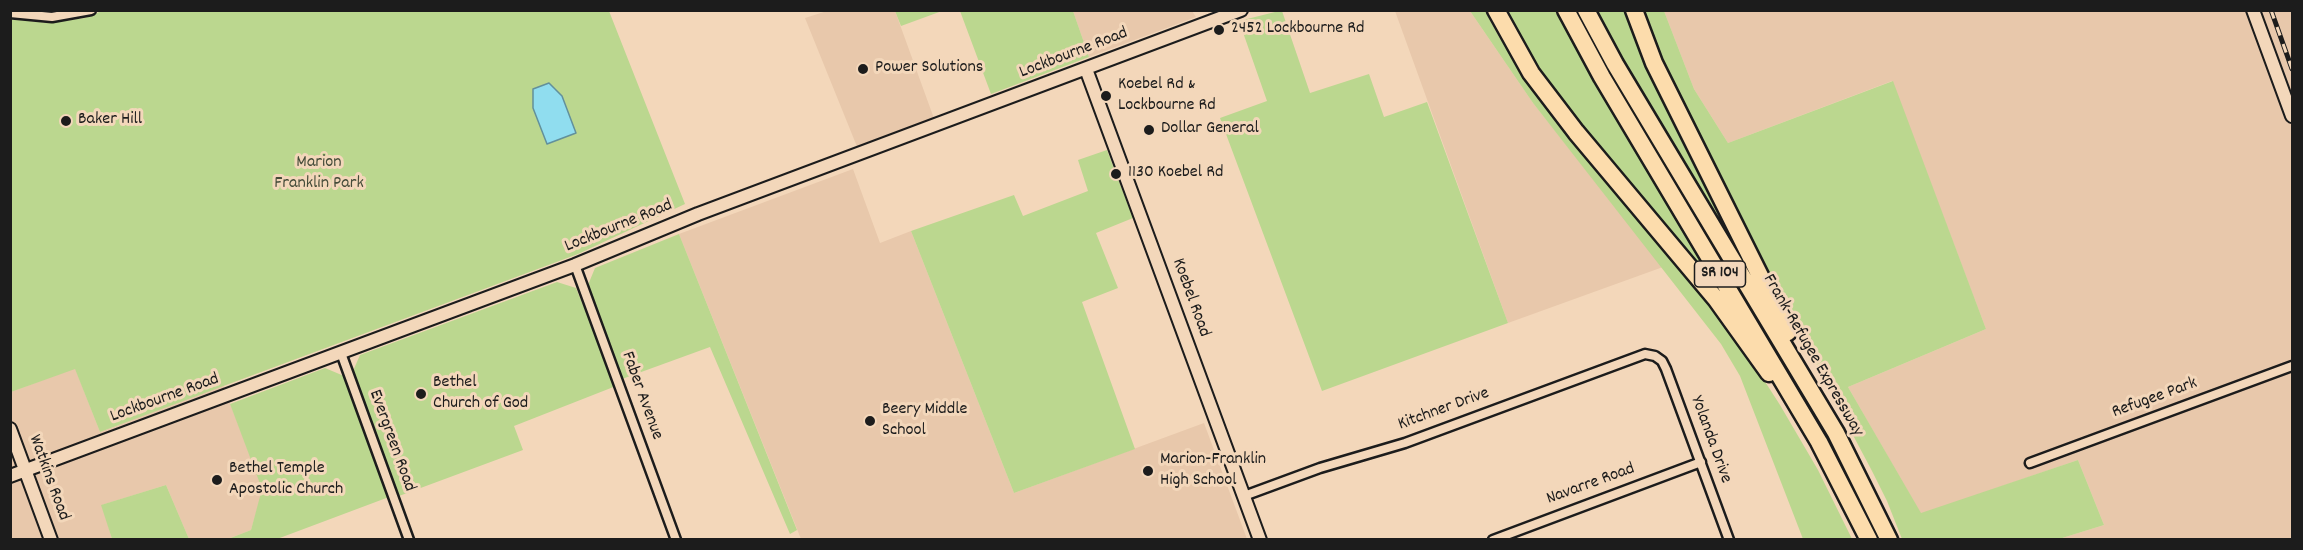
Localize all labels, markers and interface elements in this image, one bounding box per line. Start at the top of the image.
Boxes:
place label: 2452 Lockbourne Rd [1231,19,1364,41]
street label: Lockbourne Road [1017,23,1131,85]
marker: 2452 Lockbourne Rd [1212,23,1226,37]
place label: Power Solutions [875,58,983,80]
marker: Power Solutions [856,62,870,76]
place label: Koebel Rd & Lockbourne Rd [1118,75,1216,118]
marker: Koebel Rd & Lockbourne Rd [1099,89,1113,103]
place label: Baker Hill [78,110,142,132]
marker: Baker Hill [59,114,73,128]
place label: Dollar General [1161,119,1259,141]
marker: Dollar General [1142,123,1156,137]
park label: Marion Franklin Park [274,153,364,195]
place label: 1130 Koebel Rd [1128,163,1223,185]
marker: 1130 Koebel Rd [1109,167,1123,181]
street label: Lockbourne Road [562,196,676,258]
street label: Koebel Road [1166,256,1214,340]
road number: SR 104 [1694,261,1746,287]
street label: Frank-Refugee Expressway [1757,271,1867,441]
street label: Faber Avenue [615,349,667,443]
street label: Lockbourne Road [108,369,222,429]
place label: Bethel Church of God [433,373,528,416]
street label: Refugee Park [2109,374,2201,424]
street label: Kitchner Drive [1395,384,1493,436]
street label: Evergreen Road [363,387,419,495]
marker: Bethel Church of God [414,387,428,401]
street label: Yolanda Drive [1684,393,1736,487]
place label: Beery Middle School [882,400,967,442]
marker: Beery Middle School [863,414,877,428]
street label: Watkins Road [23,432,73,524]
place label: Marion-Franklin High School [1160,450,1266,492]
place label: Bethel Temple Apostolic Church [229,459,343,502]
street label: Navarre Road [1544,459,1638,511]
marker: Marion-Franklin High School [1141,464,1155,478]
marker: Bethel Temple Apostolic Church [210,473,224,487]

